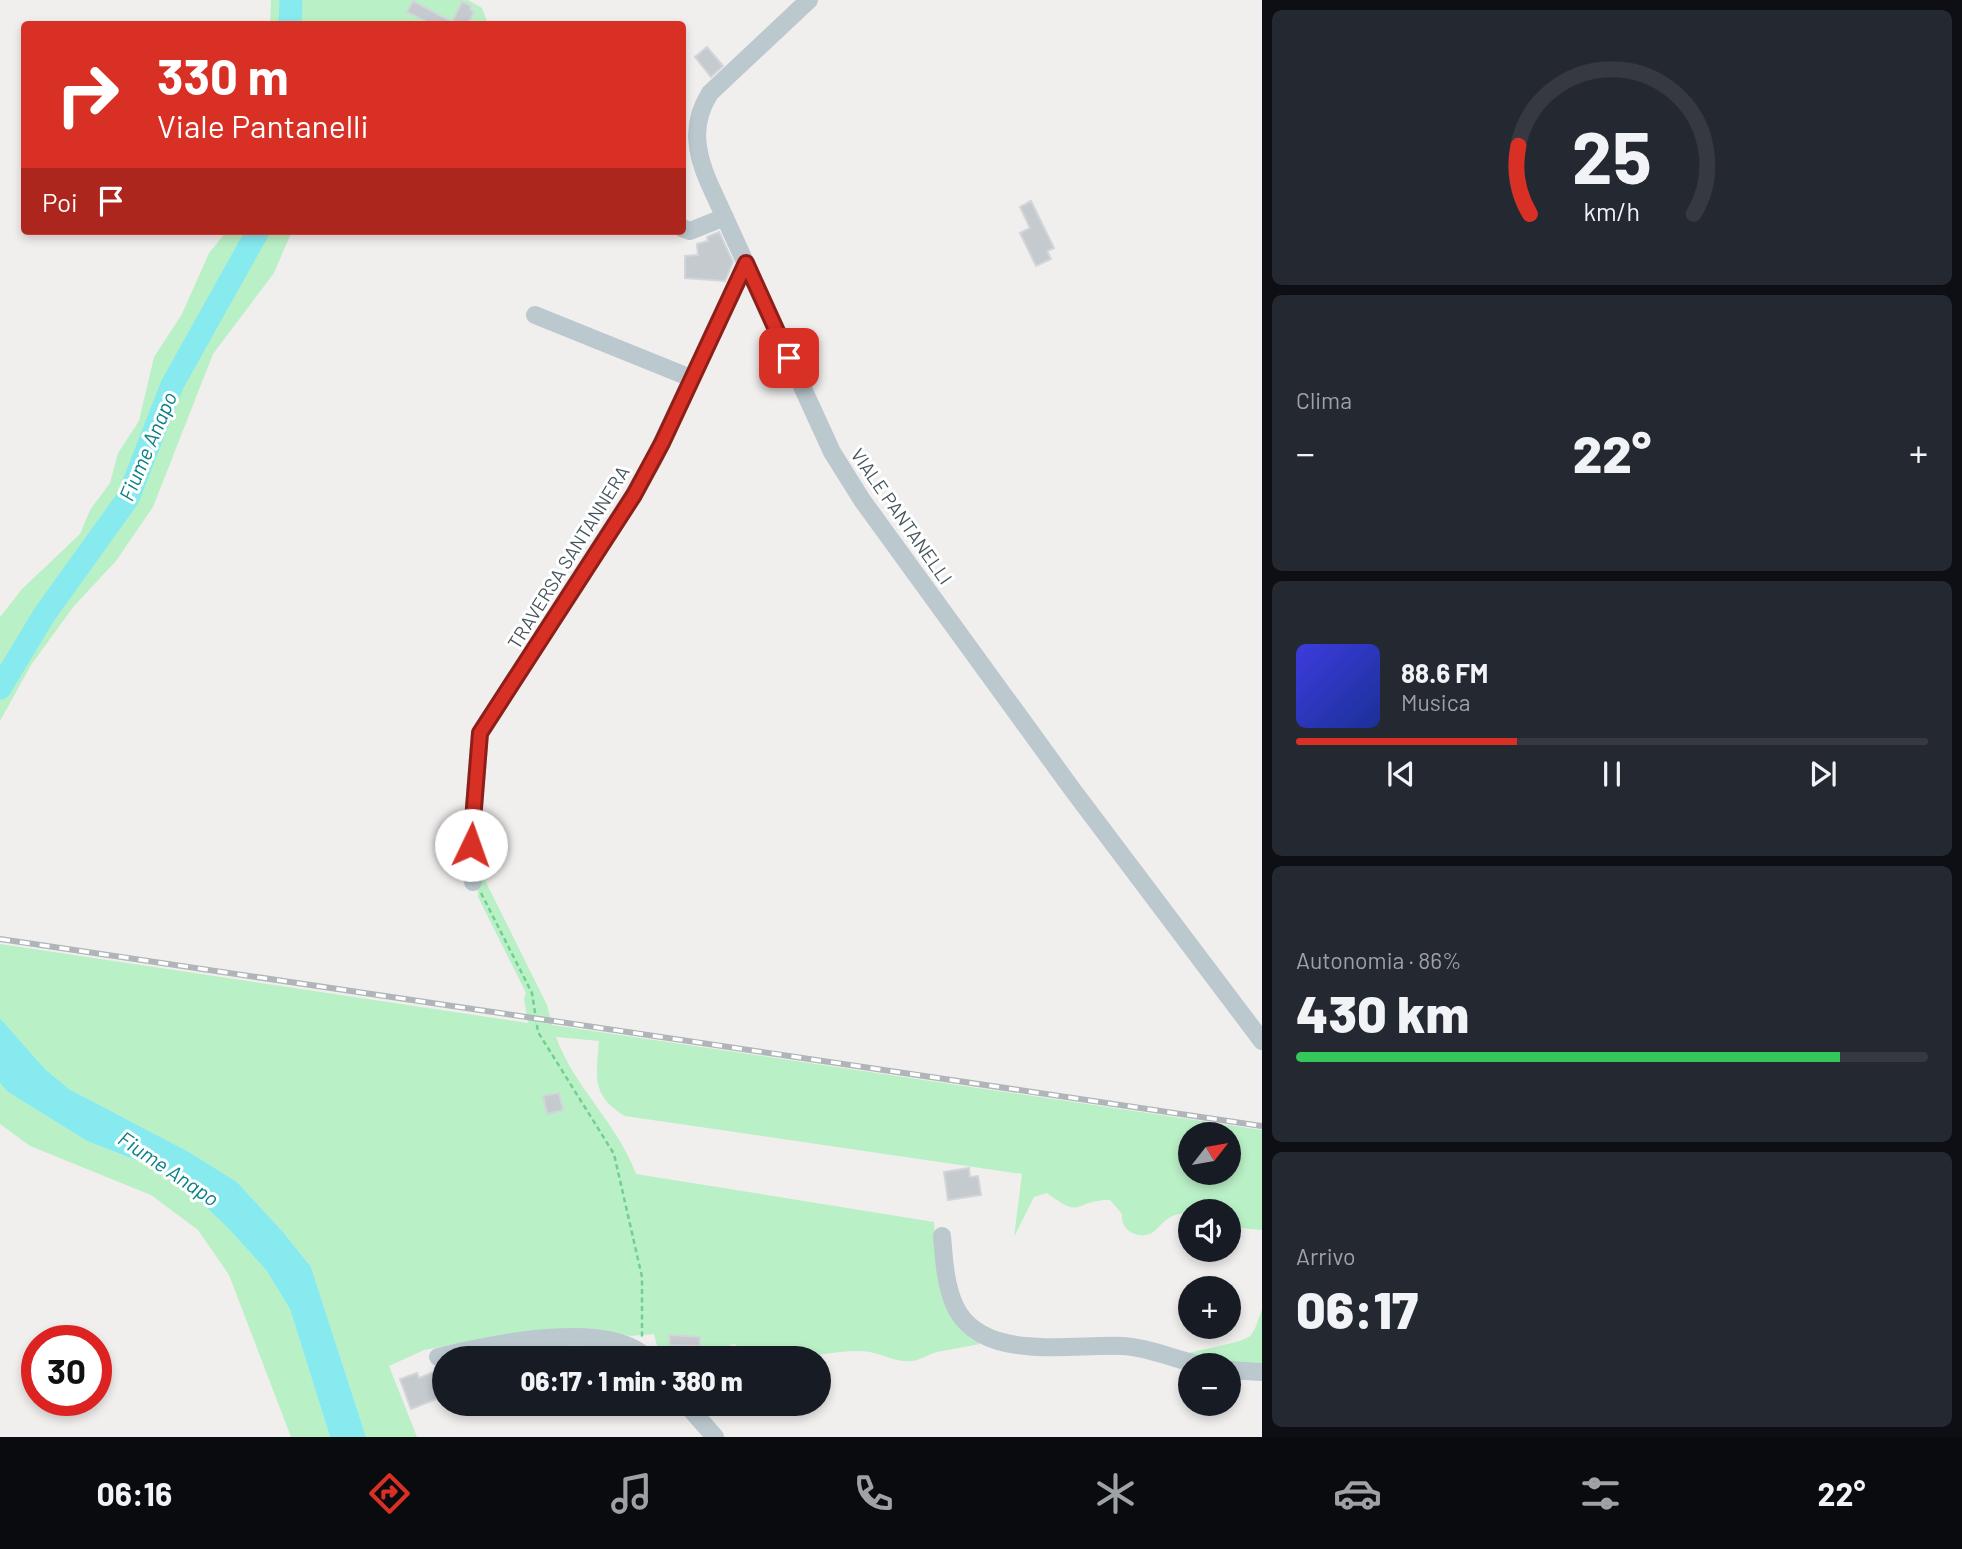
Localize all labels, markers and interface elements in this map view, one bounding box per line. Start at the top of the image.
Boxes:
text: 330 m [157,46,289,105]
icon: right [42,49,133,140]
text: Viale Pantanelli [157,106,369,144]
text: 25 [1572,111,1652,199]
icon: arrive [92,182,130,220]
text: Poi [42,186,78,217]
text: km/h [1584,196,1640,226]
pin [759,328,819,388]
icon: arrive [770,339,808,377]
text: Clima [1296,386,1352,414]
water label: Fiume Anapo [113,388,181,504]
text: 22° [1573,421,1651,483]
text: − [1296,429,1315,475]
text: + [1909,429,1928,475]
street label: VIALE PANTANELLI [846,444,958,588]
street label: TRAVERSA SANTANNERA [502,461,634,653]
text: 88.6 FM [1401,657,1488,688]
text: Musica [1401,688,1470,716]
icon: previous [1382,755,1420,793]
icon: pause [1593,755,1631,793]
icon: next [1804,755,1842,793]
position arrow [434,808,508,882]
text: Autonomia · 86% [1296,946,1462,974]
text: 430 km [1296,981,1469,1043]
north arrow [1178,1122,1241,1185]
map controls [1178,1122,1241,1416]
water label: Fiume Anapo [114,1125,224,1211]
button: sound [1178,1199,1241,1262]
text: Arrivo [1296,1242,1356,1270]
button: + [1178,1276,1241,1339]
text: 06:17 [1296,1277,1418,1339]
speed limit sign: 30 [21,1325,112,1416]
button: − [1178,1353,1241,1416]
text: 06:17 · 1 min · 380 m [520,1365,743,1396]
icon: directions [365,1469,414,1518]
icon: music [607,1469,656,1518]
icon: phone [849,1469,898,1518]
icon: climate [1091,1469,1140,1518]
icon: car [1333,1469,1382,1518]
icon: filters [1576,1469,1625,1518]
text: 06:16 [97,1474,172,1512]
text: 22° [1818,1474,1865,1512]

